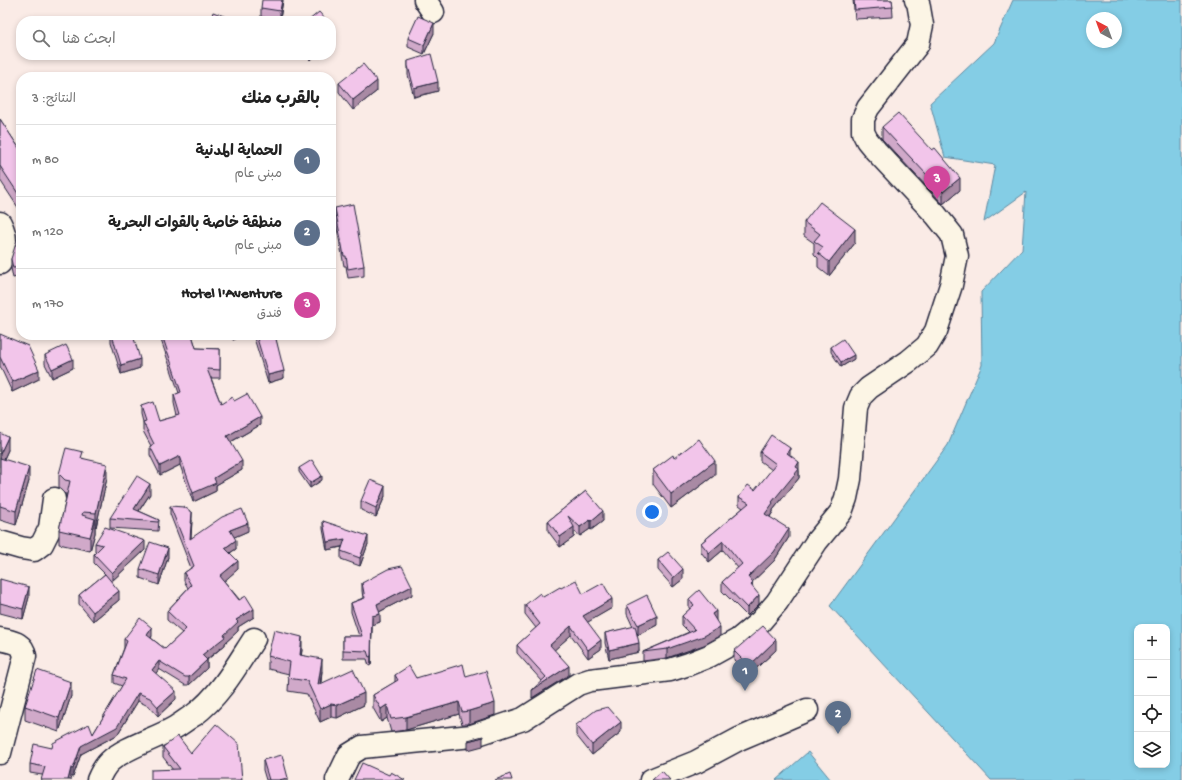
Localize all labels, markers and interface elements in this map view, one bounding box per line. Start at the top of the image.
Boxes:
north arrow [1086,12,1122,48]
search box [16,16,336,60]
icon: search [30,27,52,49]
text: ابحث هنا [62,31,116,49]
text: بالقرب منك [241,90,320,110]
text: النتائج: 3 [32,92,76,107]
text: الحماية المدنية [196,143,282,161]
text: 80 m [32,153,59,168]
text: 1 [304,153,310,168]
pin: 3 [924,166,950,199]
text: مبنى عام [234,167,282,182]
text: منطقة خاصة بالقوات البحرية [108,215,282,233]
text: 120 m [32,225,63,240]
text: 2 [304,225,310,240]
text: مبنى عام [234,239,282,254]
text: Hotel l'Aventure [181,285,282,303]
text: 170 m [32,297,64,312]
text: 3 [304,297,310,312]
text: فندق [257,307,282,322]
your location [642,502,662,522]
map controls [1134,624,1170,768]
button: + [1134,624,1170,660]
pin: 1 [732,658,758,691]
button: − [1134,660,1170,696]
button: locate [1134,696,1170,732]
pin: 2 [825,701,851,734]
button: layers [1134,732,1170,768]

